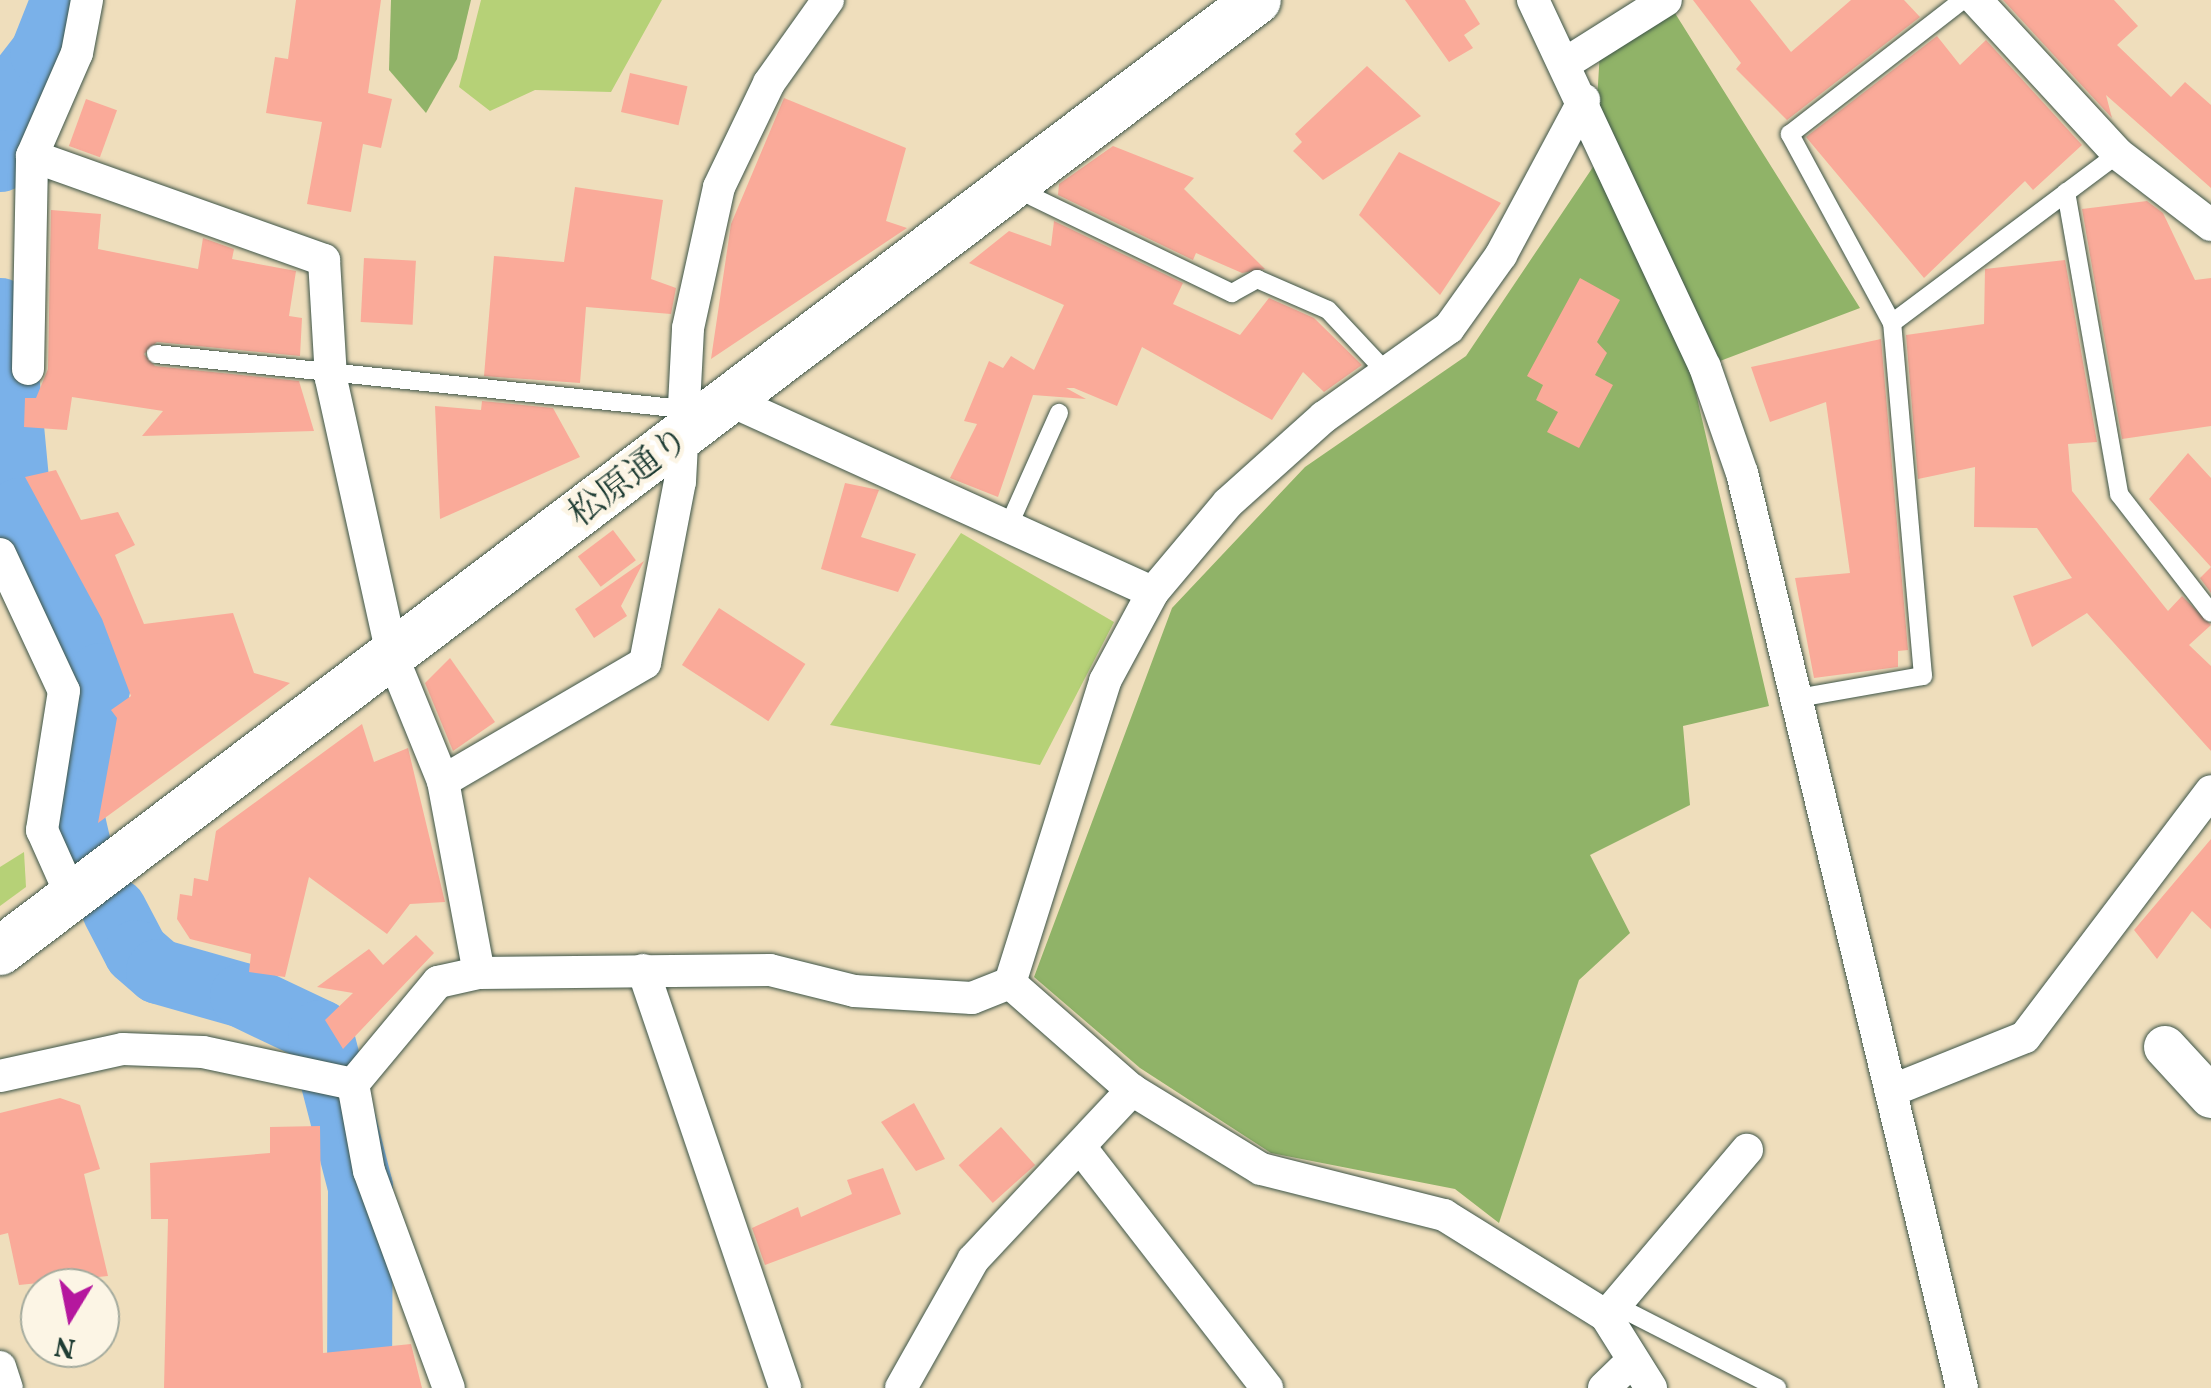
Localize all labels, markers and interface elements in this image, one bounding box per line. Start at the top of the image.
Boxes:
street label: 松原通り [561,419,699,537]
north arrow [20,1268,120,1368]
text: N [52,1325,78,1367]

